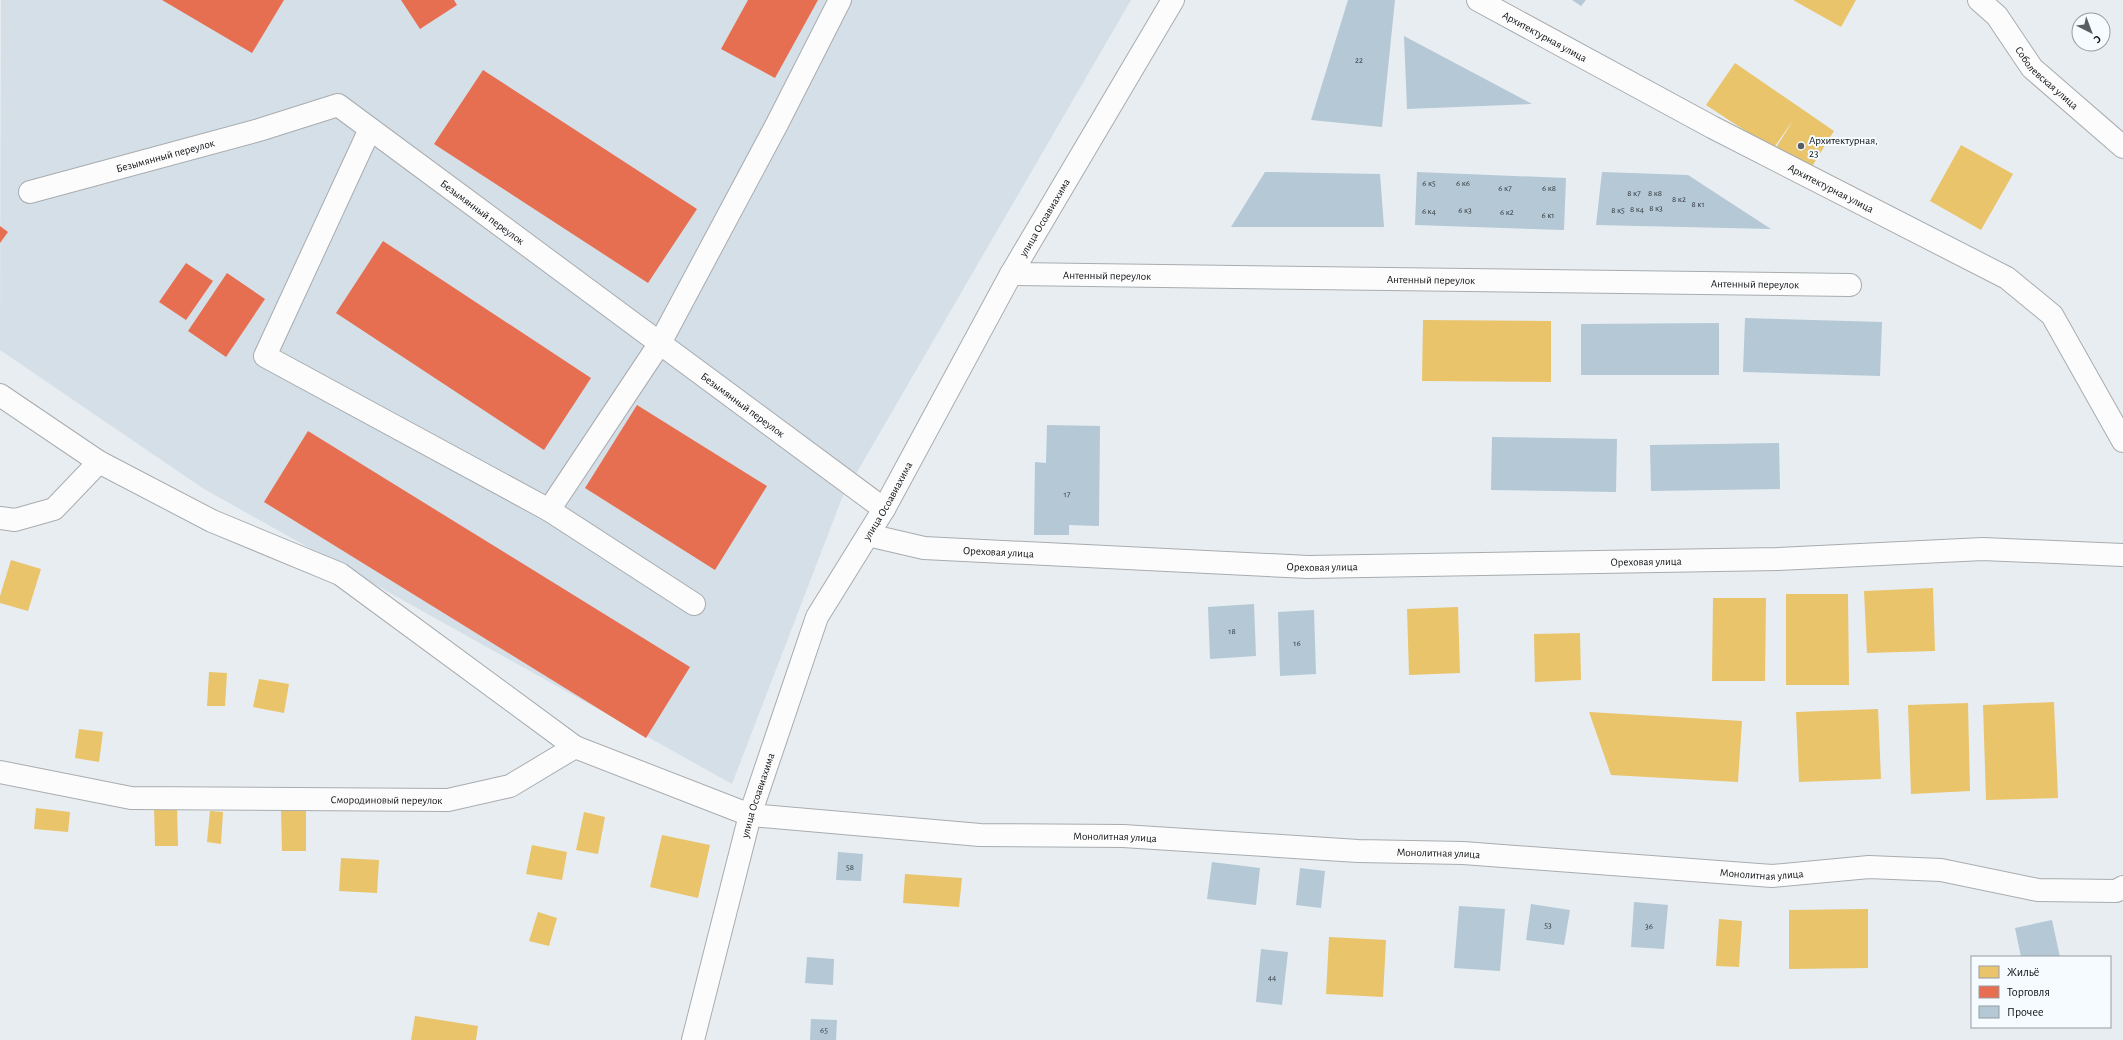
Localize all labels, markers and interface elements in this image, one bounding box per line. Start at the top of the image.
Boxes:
street label: Архитектурная улица [1500,9,1589,64]
north arrow [2071,12,2111,52]
text: С [2091,33,2103,45]
street label: Соболевская улица [2013,44,2080,112]
house number: 22 [1355,56,1363,65]
place label: Архитектурная, 23 [1809,135,1878,159]
street label: Безымянный переулок [115,137,216,174]
marker: Архитектурная, 23 [1796,141,1806,151]
street label: Архитектурная улица [1786,162,1875,215]
street label: улица Осоавиахима [1017,177,1072,259]
street label: Безымянный переулок [438,178,526,247]
house number: 6 к5 [1422,179,1436,188]
house number: 6 к6 [1456,179,1470,188]
house number: 6 к7 [1498,184,1512,193]
house number: 6 к8 [1542,184,1556,193]
house number: 8 к7 [1627,189,1641,198]
house number: 8 к8 [1648,189,1662,198]
house number: 8 к2 [1672,195,1686,204]
house number: 8 к1 [1692,200,1704,209]
house number: 8 к3 [1649,204,1663,213]
house number: 8 к4 [1630,205,1645,214]
house number: 6 к3 [1458,206,1472,215]
house number: 8 к5 [1611,206,1625,215]
house number: 6 к4 [1422,207,1437,216]
house number: 6 к2 [1500,208,1514,217]
house number: 6 к1 [1542,211,1554,220]
street label: Антенный переулок [1063,270,1151,282]
street label: Антенный переулок [1387,274,1475,286]
street label: Антенный переулок [1711,278,1799,290]
street label: Безымянный переулок [699,371,787,440]
street label: улица Осоавиахима [861,460,914,543]
house number: 17 [1064,490,1071,499]
street label: Ореховая улица [963,545,1034,559]
street label: Ореховая улица [1610,556,1682,568]
street label: Ореховая улица [1286,561,1358,573]
house number: 18 [1228,627,1236,636]
house number: 16 [1293,639,1301,648]
street label: улица Осоавиахима [739,752,777,840]
street label: Смородиновый переулок [330,794,442,806]
street label: Монолитная улица [1073,831,1157,844]
street label: Монолитная улица [1397,847,1481,860]
house number: 58 [846,863,854,872]
street label: Монолитная улица [1719,867,1804,882]
house number: 53 [1544,921,1552,930]
house number: 36 [1645,922,1653,931]
legend [1971,956,2111,1028]
text: Жильё [2007,966,2039,978]
house number: 44 [1268,973,1277,982]
text: Торговля [2007,986,2050,998]
text: Прочее [2007,1006,2043,1018]
house number: 65 [820,1026,828,1035]

